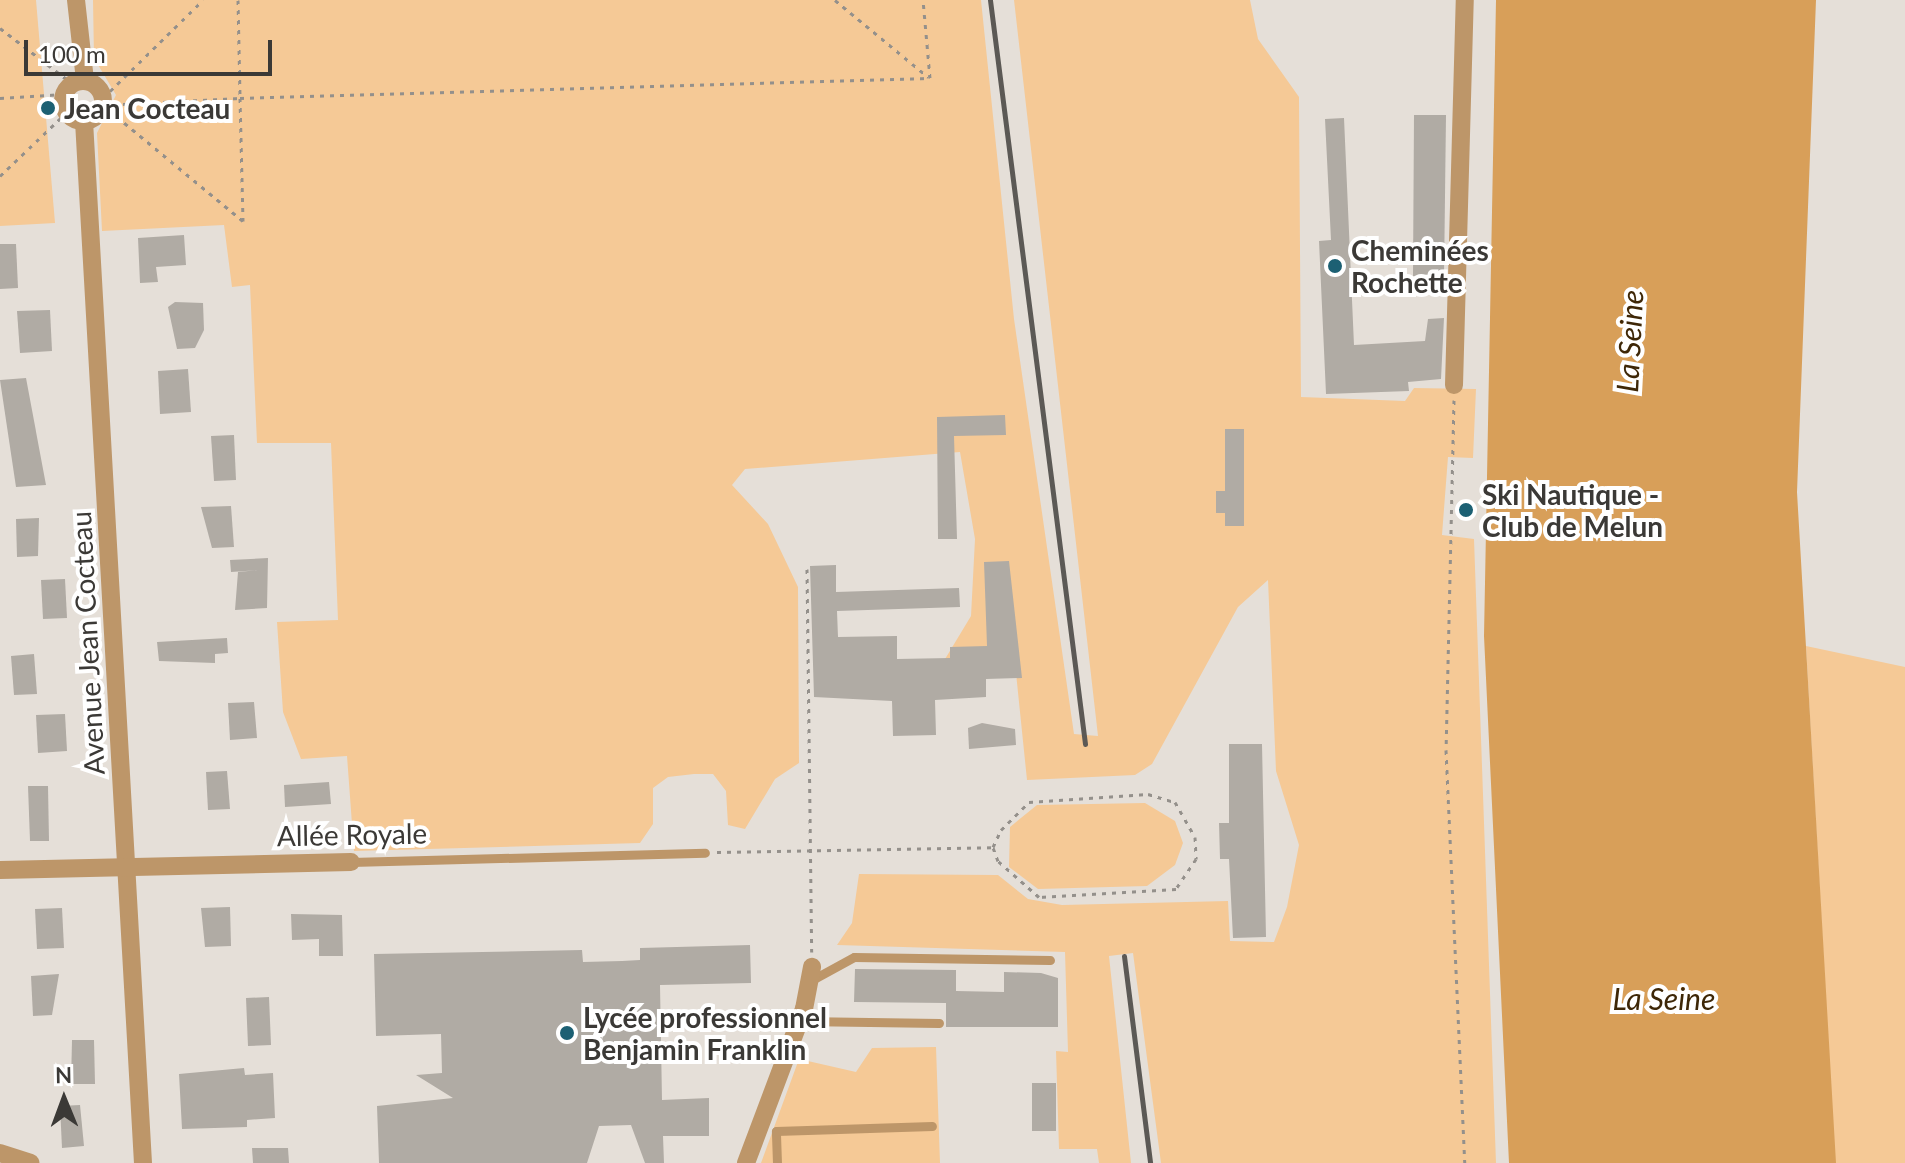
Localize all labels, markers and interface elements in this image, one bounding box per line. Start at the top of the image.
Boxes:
scale bar [28,24,276,74]
text: 100 m [38,39,106,68]
place label: Jean Cocteau [64,91,230,125]
marker: Jean Cocteau [39,99,57,117]
place label: Cheminées Rochette [1351,233,1489,299]
marker: Cheminées Rochette [1326,257,1344,275]
water label: La Seine [1608,289,1650,393]
place label: Ski Nautique - Club de Melun [1482,477,1663,543]
marker: Ski Nautique - Club de Melun [1457,501,1475,519]
street label: Avenue Jean Cocteau [63,510,111,776]
street label: Allée Royale [277,816,427,852]
water label: La Seine [1613,980,1715,1016]
place label: Lycée professionnel Benjamin Franklin [583,1000,827,1066]
marker: Lycée professionnel Benjamin Franklin [558,1024,576,1042]
north arrow [24,1059,104,1139]
text: N [55,1061,72,1088]

